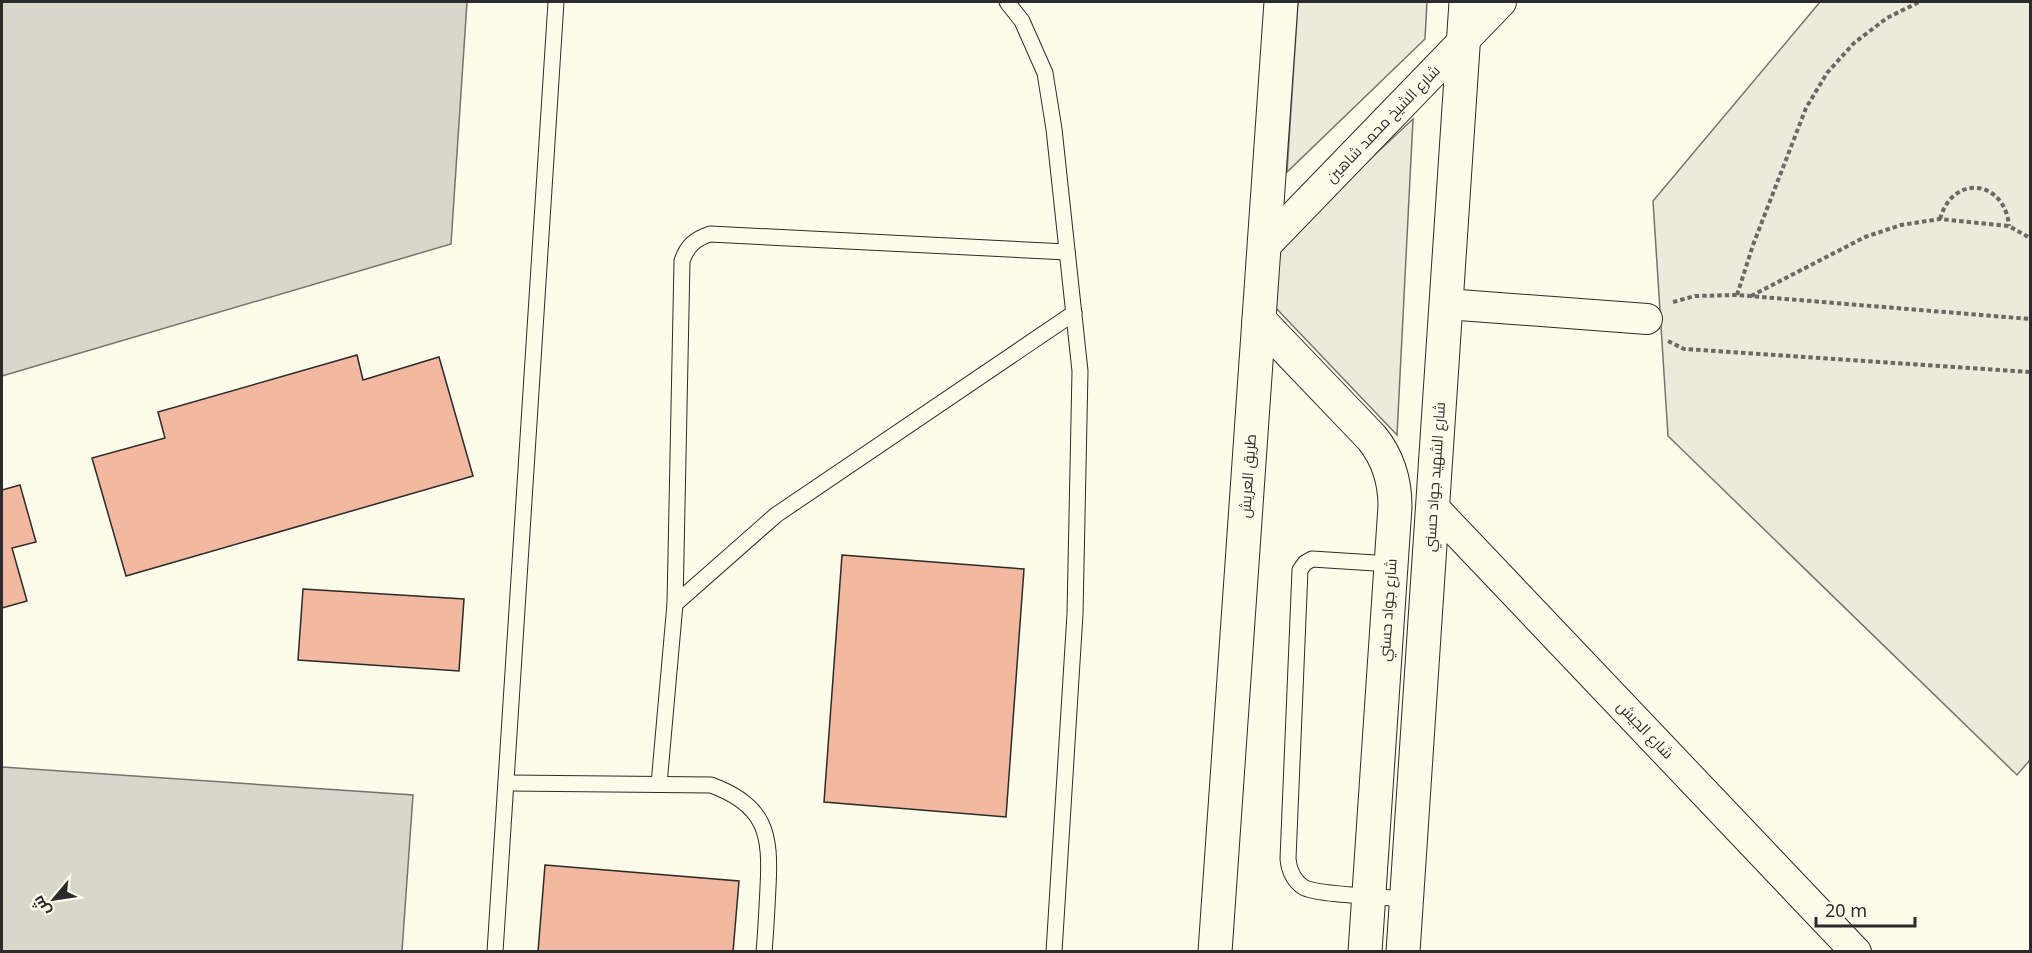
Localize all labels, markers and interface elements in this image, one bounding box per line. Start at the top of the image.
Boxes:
street label: شارع الشيخ محمد شاهين [1321,60,1445,188]
street label: شارع الشهيد جواد حسني [1419,401,1452,553]
street label: طريق العريش [1234,433,1261,519]
street label: شارع جواد حسني [1373,558,1404,662]
street label: شارع الجيش [1612,696,1678,764]
north arrow [24,869,84,929]
scale bar [1816,890,1915,928]
text: ش [26,892,55,921]
text: 20 m [1825,898,1867,922]

